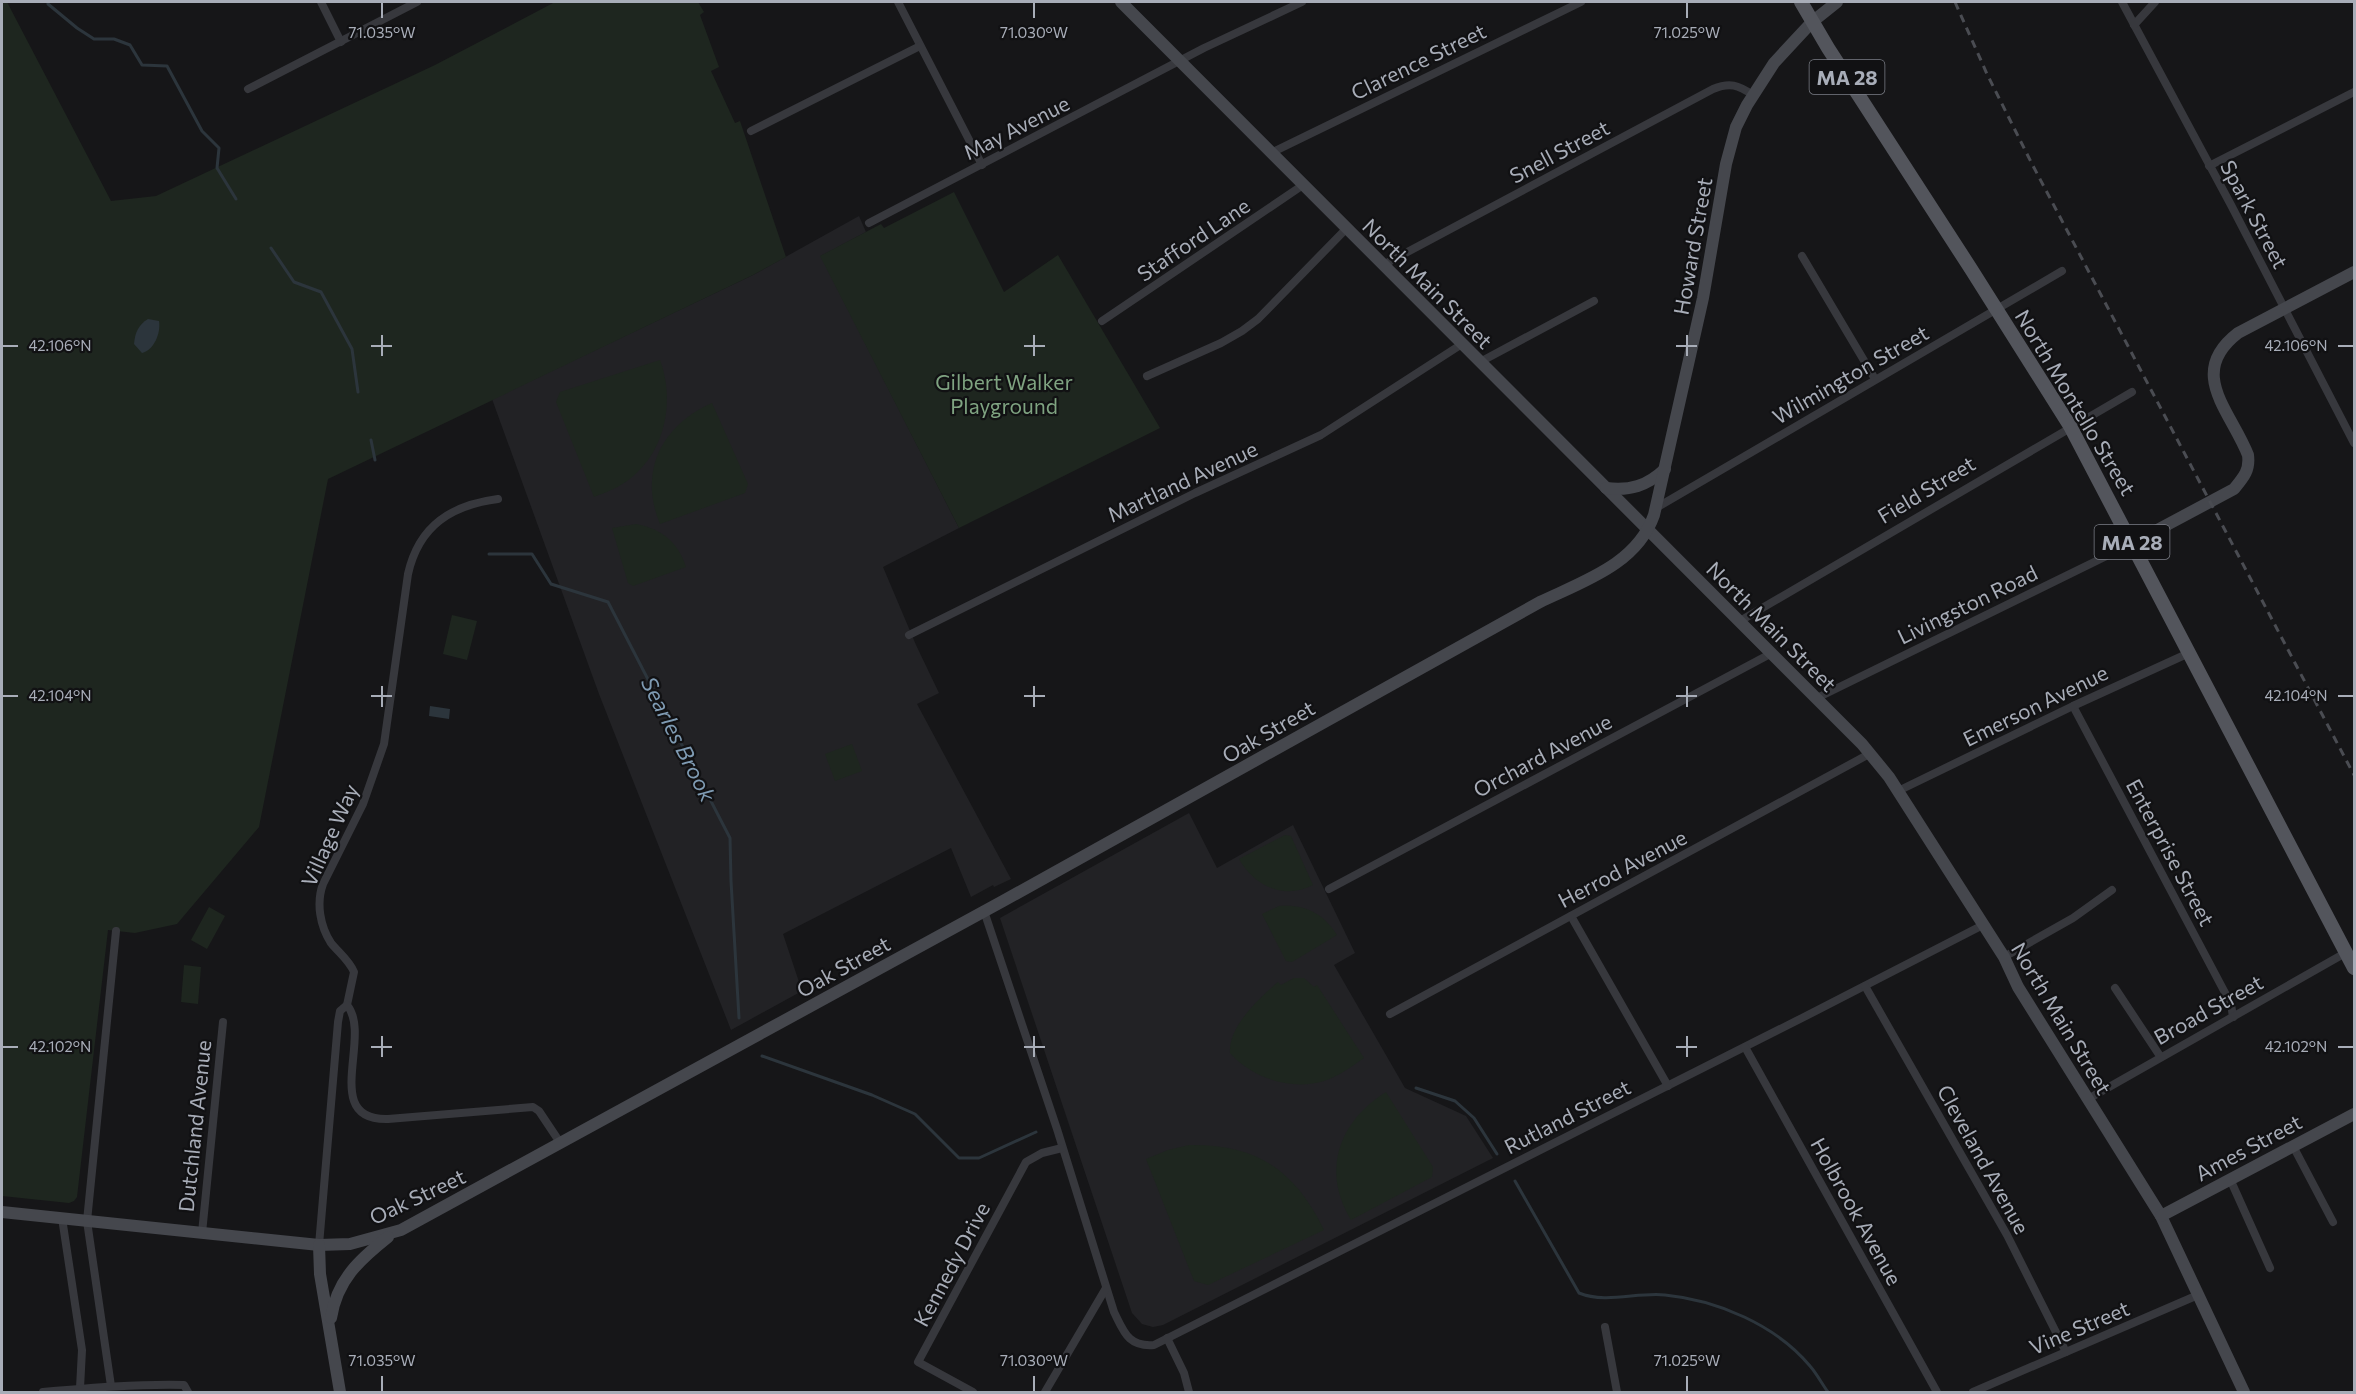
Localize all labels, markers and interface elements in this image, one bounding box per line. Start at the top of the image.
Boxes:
street label: Clarence Street [1347,18,1489,104]
text: 71.035°W [349,23,415,41]
text: 71.030°W [1000,23,1068,41]
text: 71.025°W [1654,23,1720,41]
road number: MA 28 [1810,60,1884,94]
street label: May Avenue [959,90,1073,164]
street label: Snell Street [1505,114,1613,188]
street label: Spark Street [2216,156,2294,272]
street label: Howard Street [1668,175,1716,317]
street label: Stafford Lane [1132,192,1254,286]
street label: North Main Street [1358,213,1498,353]
street label: North Montello Street [2011,305,2141,499]
street label: Wilmington Street [1768,319,1932,429]
text: 42.106°N [28,336,92,354]
text: 42.106°N [2264,336,2328,354]
park label: Gilbert Walker Playground [935,369,1073,418]
street label: Martland Avenue [1103,435,1261,527]
street label: Field Street [1873,450,1979,528]
road number: MA 28 [2094,525,2170,559]
street label: North Main Street [1702,556,1842,696]
street label: Livingston Road [1893,559,2041,649]
street label: Emerson Avenue [1958,659,2112,751]
water label: Searles Brook [636,672,723,807]
text: 42.104°N [28,686,92,704]
text: 42.104°N [2264,686,2328,704]
street label: Oak Street [1217,694,1319,768]
street label: Orchard Avenue [1469,708,1615,802]
street label: Enterprise Street [2122,774,2220,930]
street label: Village Way [295,780,363,890]
street label: Herrod Avenue [1553,824,1691,912]
street label: Oak Street [792,930,894,1002]
street label: North Main Street [2007,937,2117,1099]
street label: Broad Street [2149,969,2267,1049]
text: 42.102°N [29,1037,91,1055]
text: 42.102°N [2265,1037,2327,1055]
street label: Dutchland Avenue [173,1039,215,1213]
street label: Rutland Street [1500,1074,1634,1158]
street label: Cleveland Avenue [1933,1080,2035,1238]
street label: Ames Street [2191,1109,2305,1185]
street label: Holbrook Avenue [1806,1133,1908,1289]
street label: Oak Street [365,1163,469,1229]
street label: Kennedy Drive [908,1198,994,1330]
street label: Vine Street [2025,1295,2133,1359]
text: 71.035°W [349,1351,415,1369]
text: 71.030°W [1000,1351,1068,1369]
text: 71.025°W [1654,1351,1720,1369]

